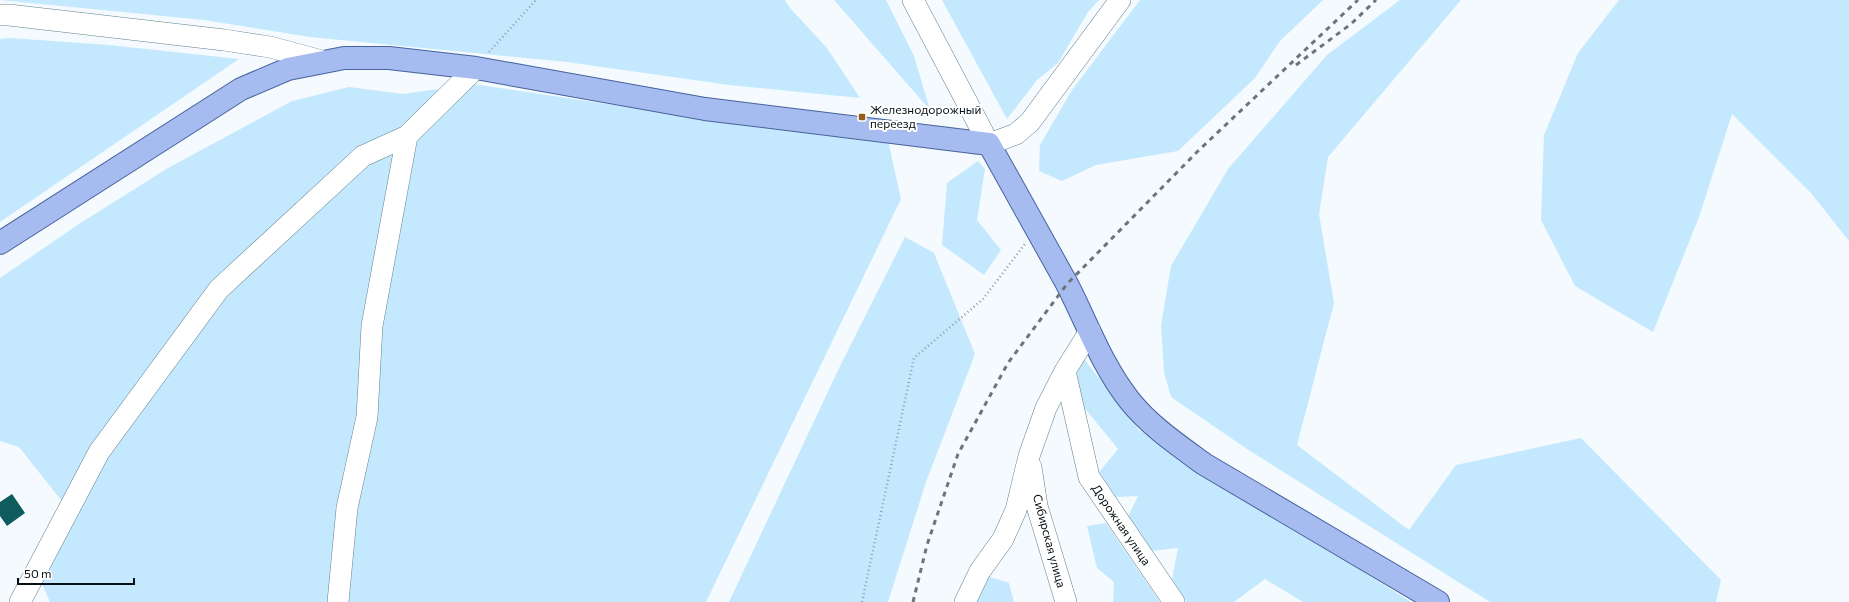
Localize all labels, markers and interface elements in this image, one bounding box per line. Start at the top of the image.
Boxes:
place label: Железнодорожный переезд [870,102,981,130]
marker: Железнодорожный переезд [857,112,867,122]
street label: Дорожная улица [1090,481,1154,568]
street label: Сибирская улица [1031,492,1069,589]
scale bar [18,560,134,586]
text: 50 m [24,566,52,580]

